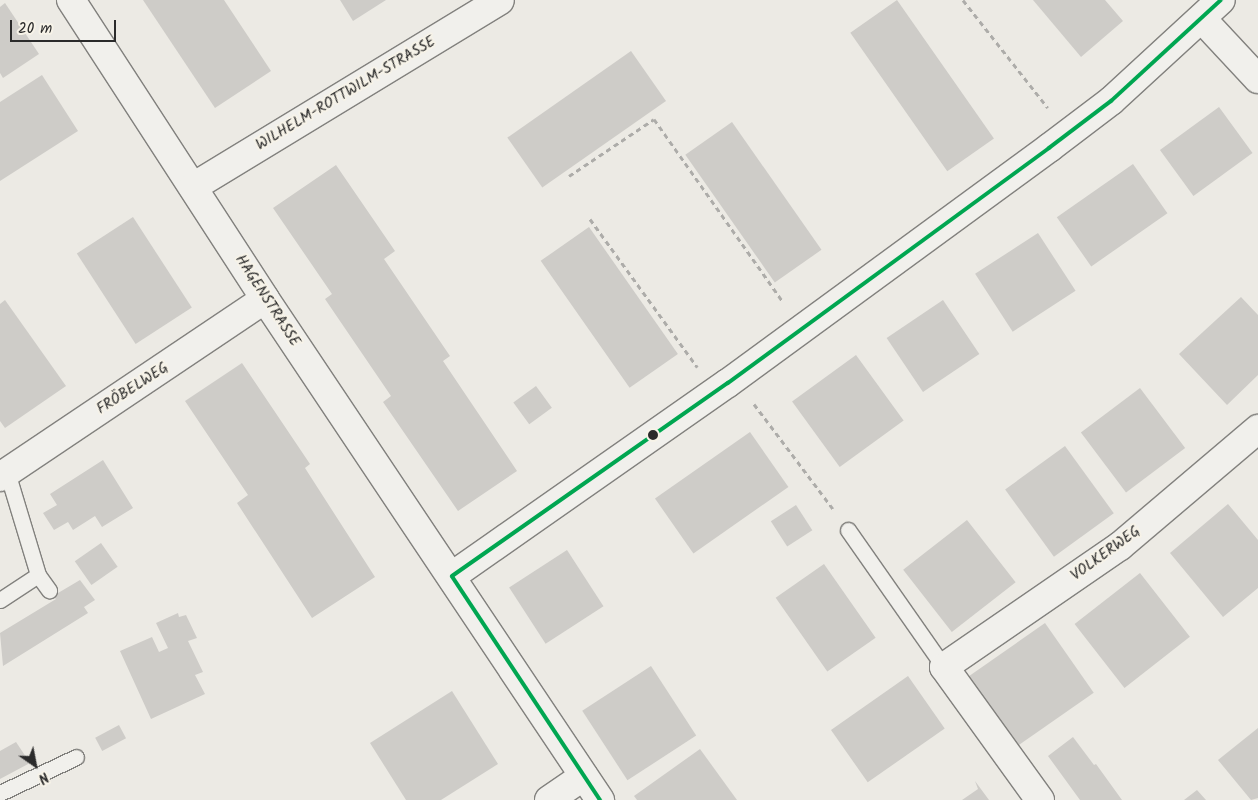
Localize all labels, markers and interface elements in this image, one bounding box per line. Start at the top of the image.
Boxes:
scale bar [12,10,119,42]
text: 20 m [18,17,52,41]
street label: WILHELM-ROTTWILM-STRASSE [253,33,439,155]
street label: HAGENSTRASSE [231,252,303,350]
street label: FRÖBELWEG [94,359,172,419]
unlabelled marker [648,430,658,440]
street label: VOLKERWEG [1068,523,1144,585]
north arrow [10,740,60,790]
text: N [33,766,53,789]

